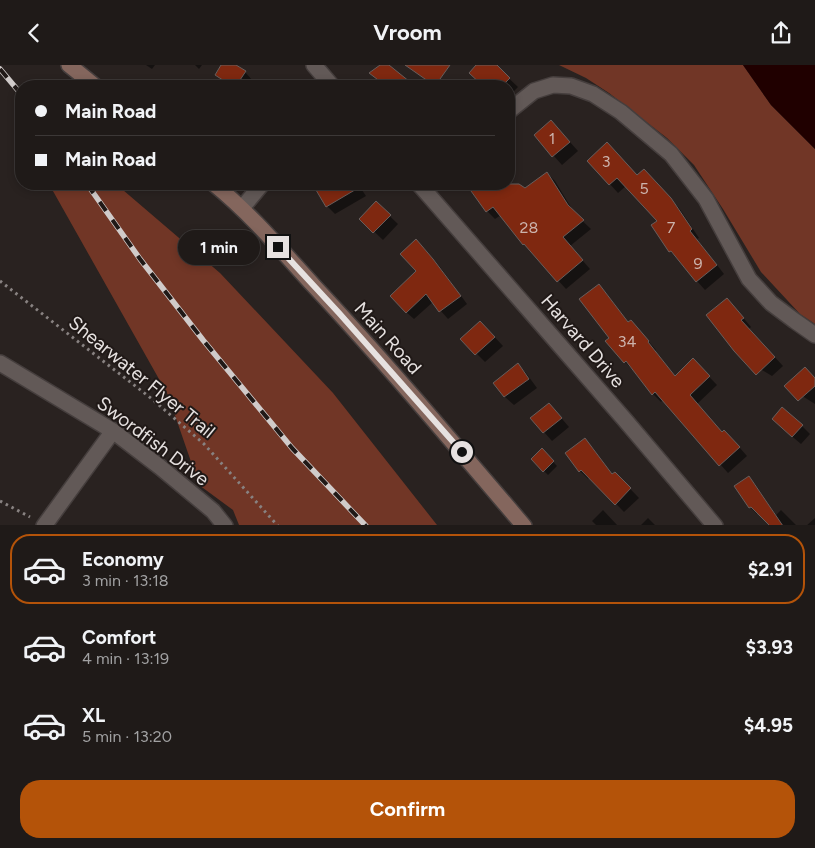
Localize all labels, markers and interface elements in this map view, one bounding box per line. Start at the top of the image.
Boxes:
icon: back [20,19,48,47]
text: Vroom [373,19,442,46]
icon: share [767,19,795,47]
text: Main Road [65,100,156,123]
house number: 1 [549,129,555,148]
text: Main Road [65,148,156,171]
house number: 3 [602,152,610,171]
house number: 5 [639,179,649,198]
house number: 28 [520,218,538,237]
house number: 7 [667,218,676,237]
callout: 1 min [178,229,260,265]
route end [267,236,289,258]
text: 1 min [200,238,238,257]
house number: 9 [693,254,703,273]
street label: Harvard Drive [536,290,630,392]
street label: Main Road [350,297,426,379]
street label: Shearwater Flyer Trail [64,311,220,443]
house number: 34 [618,332,636,351]
street label: Swordfish Drive [92,391,214,491]
route start [451,441,473,463]
icon: car [22,547,67,592]
text: Economy [82,548,164,571]
text: $2.91 [748,558,793,581]
text: 3 min · 13:18 [82,571,169,590]
icon: car [22,625,67,670]
text: Comfort [82,626,157,649]
text: $3.93 [746,636,793,659]
text: 4 min · 13:19 [82,649,169,668]
icon: car [22,703,67,748]
text: XL [82,704,105,727]
text: $4.95 [744,714,793,737]
text: 5 min · 13:20 [82,727,172,746]
button: Confirm [20,780,795,838]

